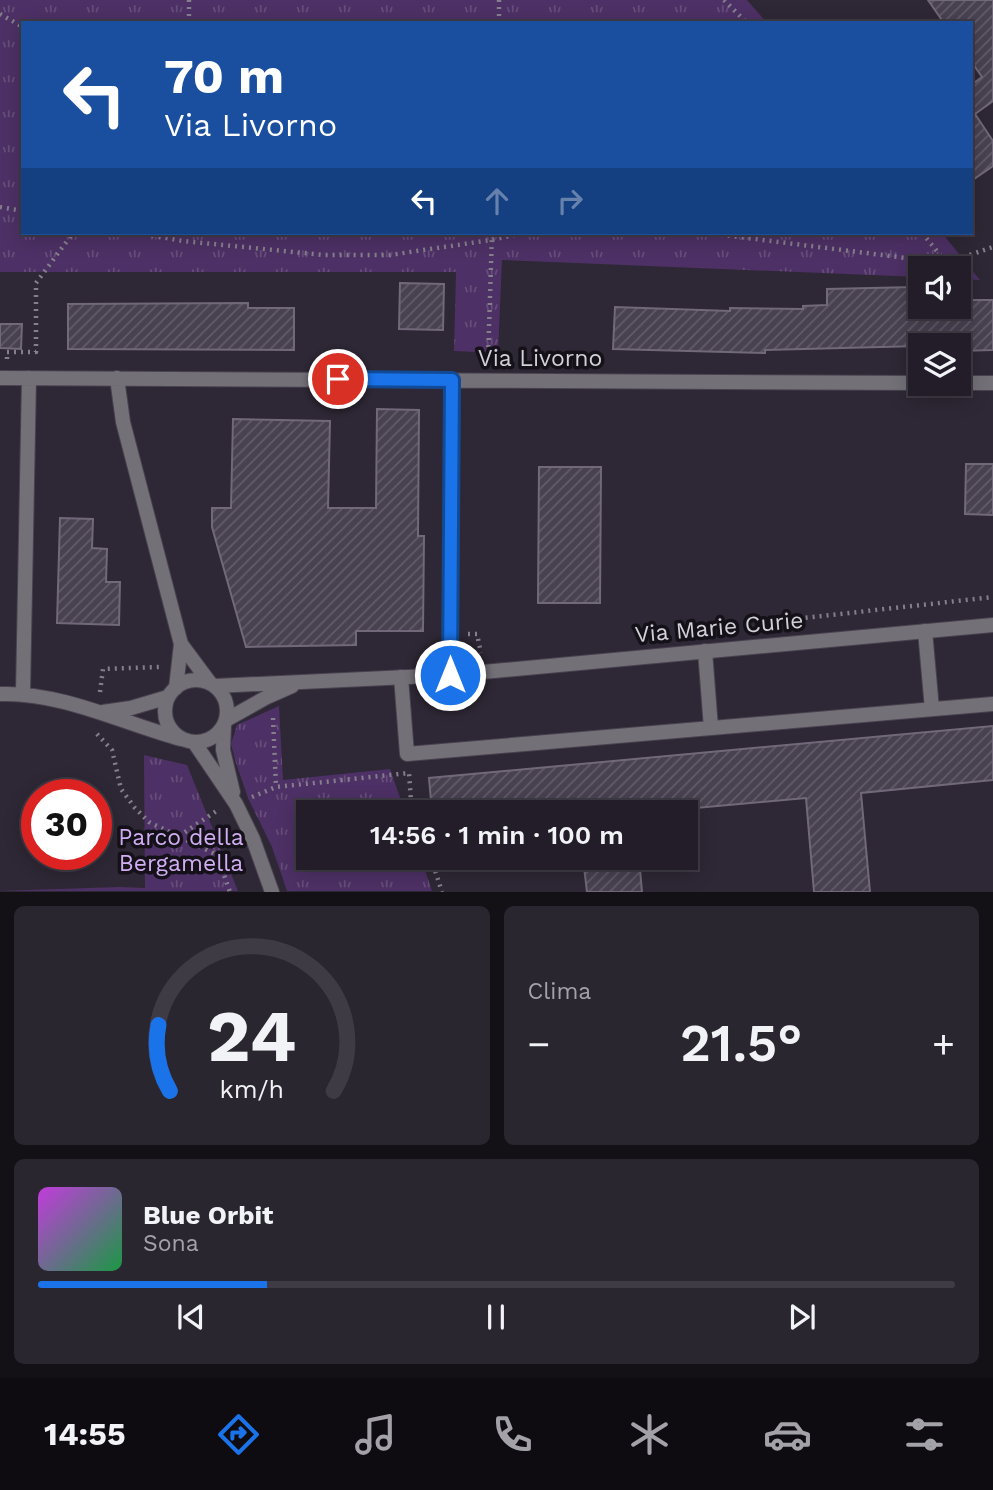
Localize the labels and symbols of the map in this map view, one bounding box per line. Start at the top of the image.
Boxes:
street label: Via Livorno [478,345,602,372]
pin [308,349,368,409]
street label: Via Marie Curie [634,607,805,648]
position arrow [413,638,487,712]
speed limit sign: 30 [21,779,112,870]
park label: Parco della Bergamella [118,824,244,877]

